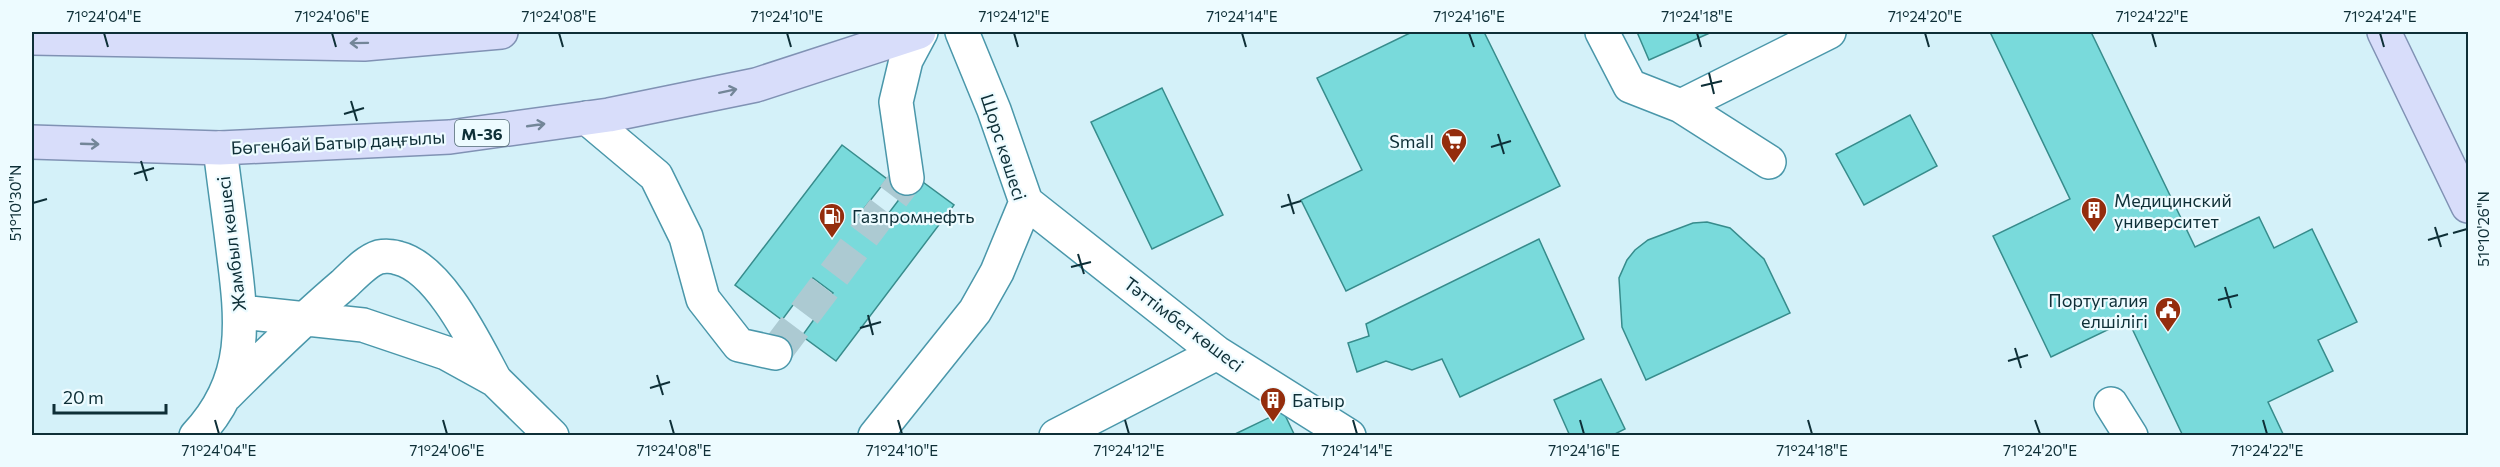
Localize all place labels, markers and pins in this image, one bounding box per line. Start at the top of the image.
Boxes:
supermarket icon: Small [1439,126,1469,164]
place label: Small [1389,130,1434,152]
place label: Медицинский университет [2114,189,2232,232]
building icon: Медицинский университет [2079,195,2109,233]
fuel station icon: Газпромнефть [817,201,847,239]
place label: Газпромнефть [852,205,974,227]
place label: Португалия елшілігі [2048,289,2148,332]
public building icon: Португалия елшілігі [2153,295,2183,333]
building icon: Батыр [1258,385,1288,423]
place label: Батыр [1292,389,1345,411]

